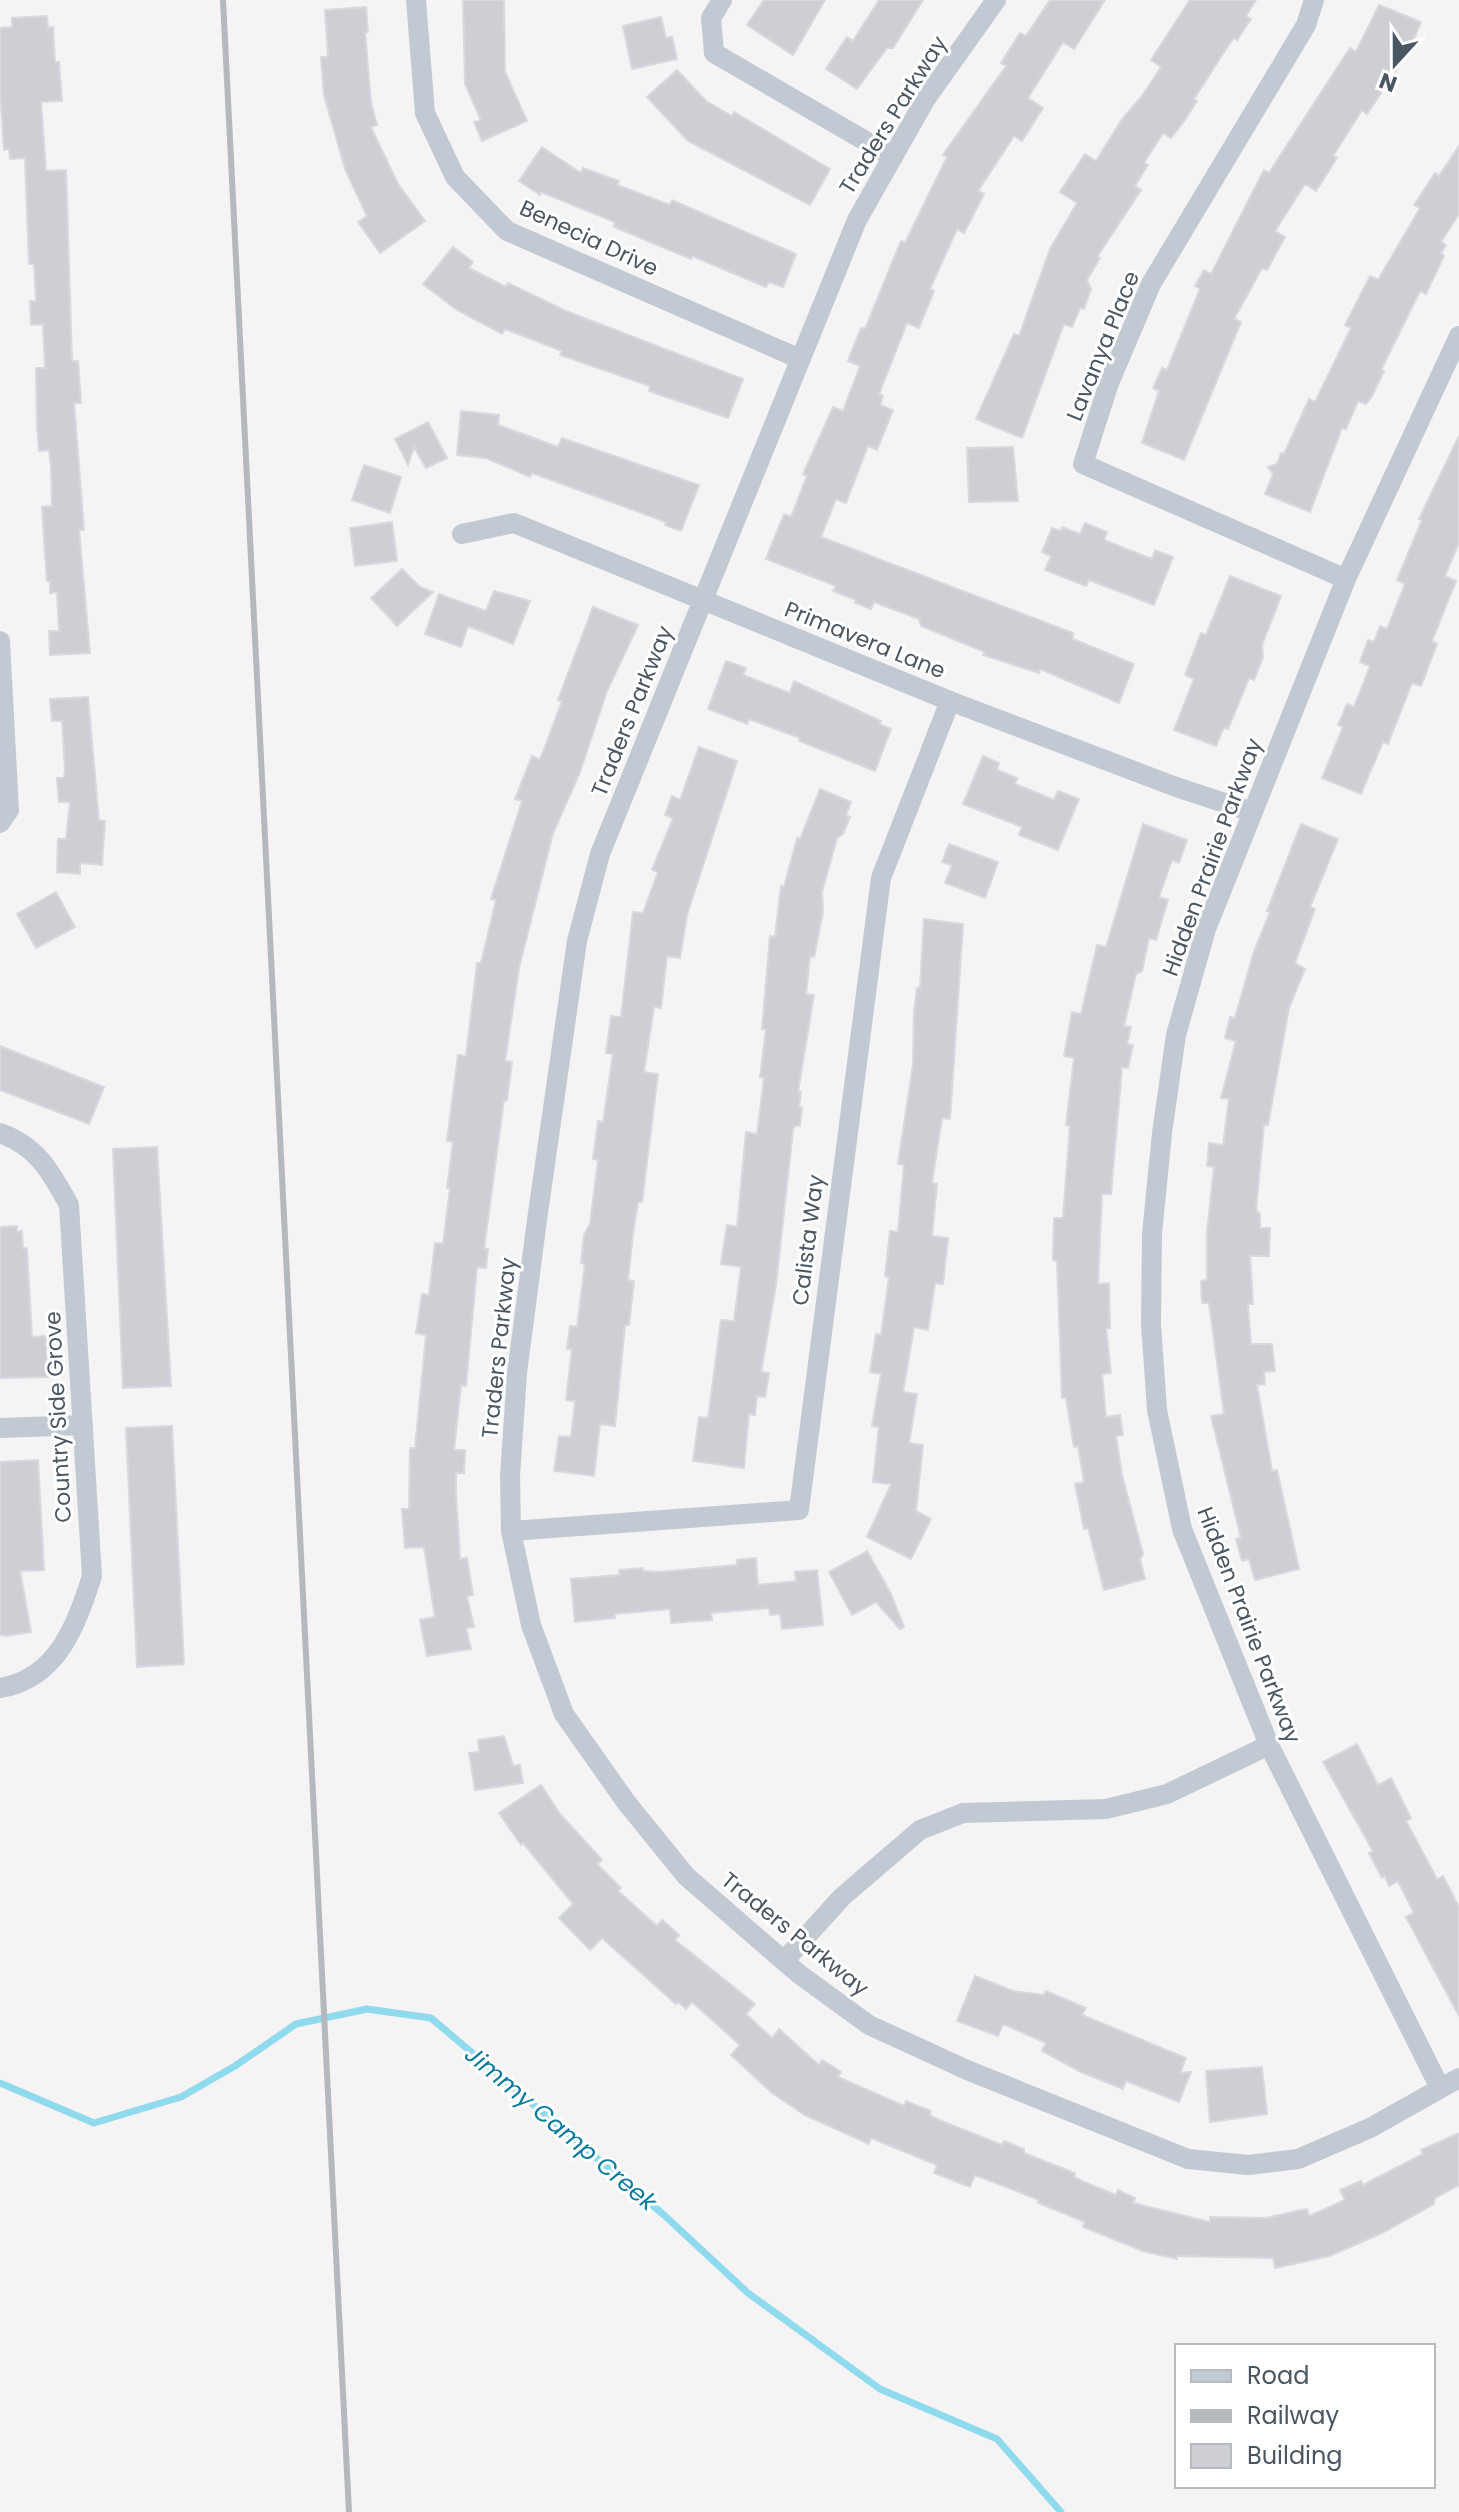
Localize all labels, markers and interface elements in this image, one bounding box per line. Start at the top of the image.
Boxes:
north arrow [1355,24,1435,104]
street label: Traders Parkway [832,29,955,200]
text: N [1375,65,1401,100]
street label: Benecia Drive [515,192,663,284]
street label: Lavanya Place [1059,267,1147,425]
street label: Primavera Lane [780,594,950,686]
street label: Traders Parkway [584,620,681,801]
street label: Hidden Prairie Parkway [1155,733,1270,980]
street label: Calista Way [785,1172,831,1307]
street label: Traders Parkway [474,1256,524,1440]
street label: Country Side Grove [37,1310,79,1524]
street label: Hidden Prairie Parkway [1190,1502,1309,1748]
street label: Traders Parkway [715,1865,876,2004]
water label: Jimmy Camp Creek [458,2038,665,2219]
legend [1175,2344,1435,2488]
text: Road [1247,2359,1309,2392]
text: Railway [1247,2399,1340,2432]
text: Building [1247,2439,1343,2472]

